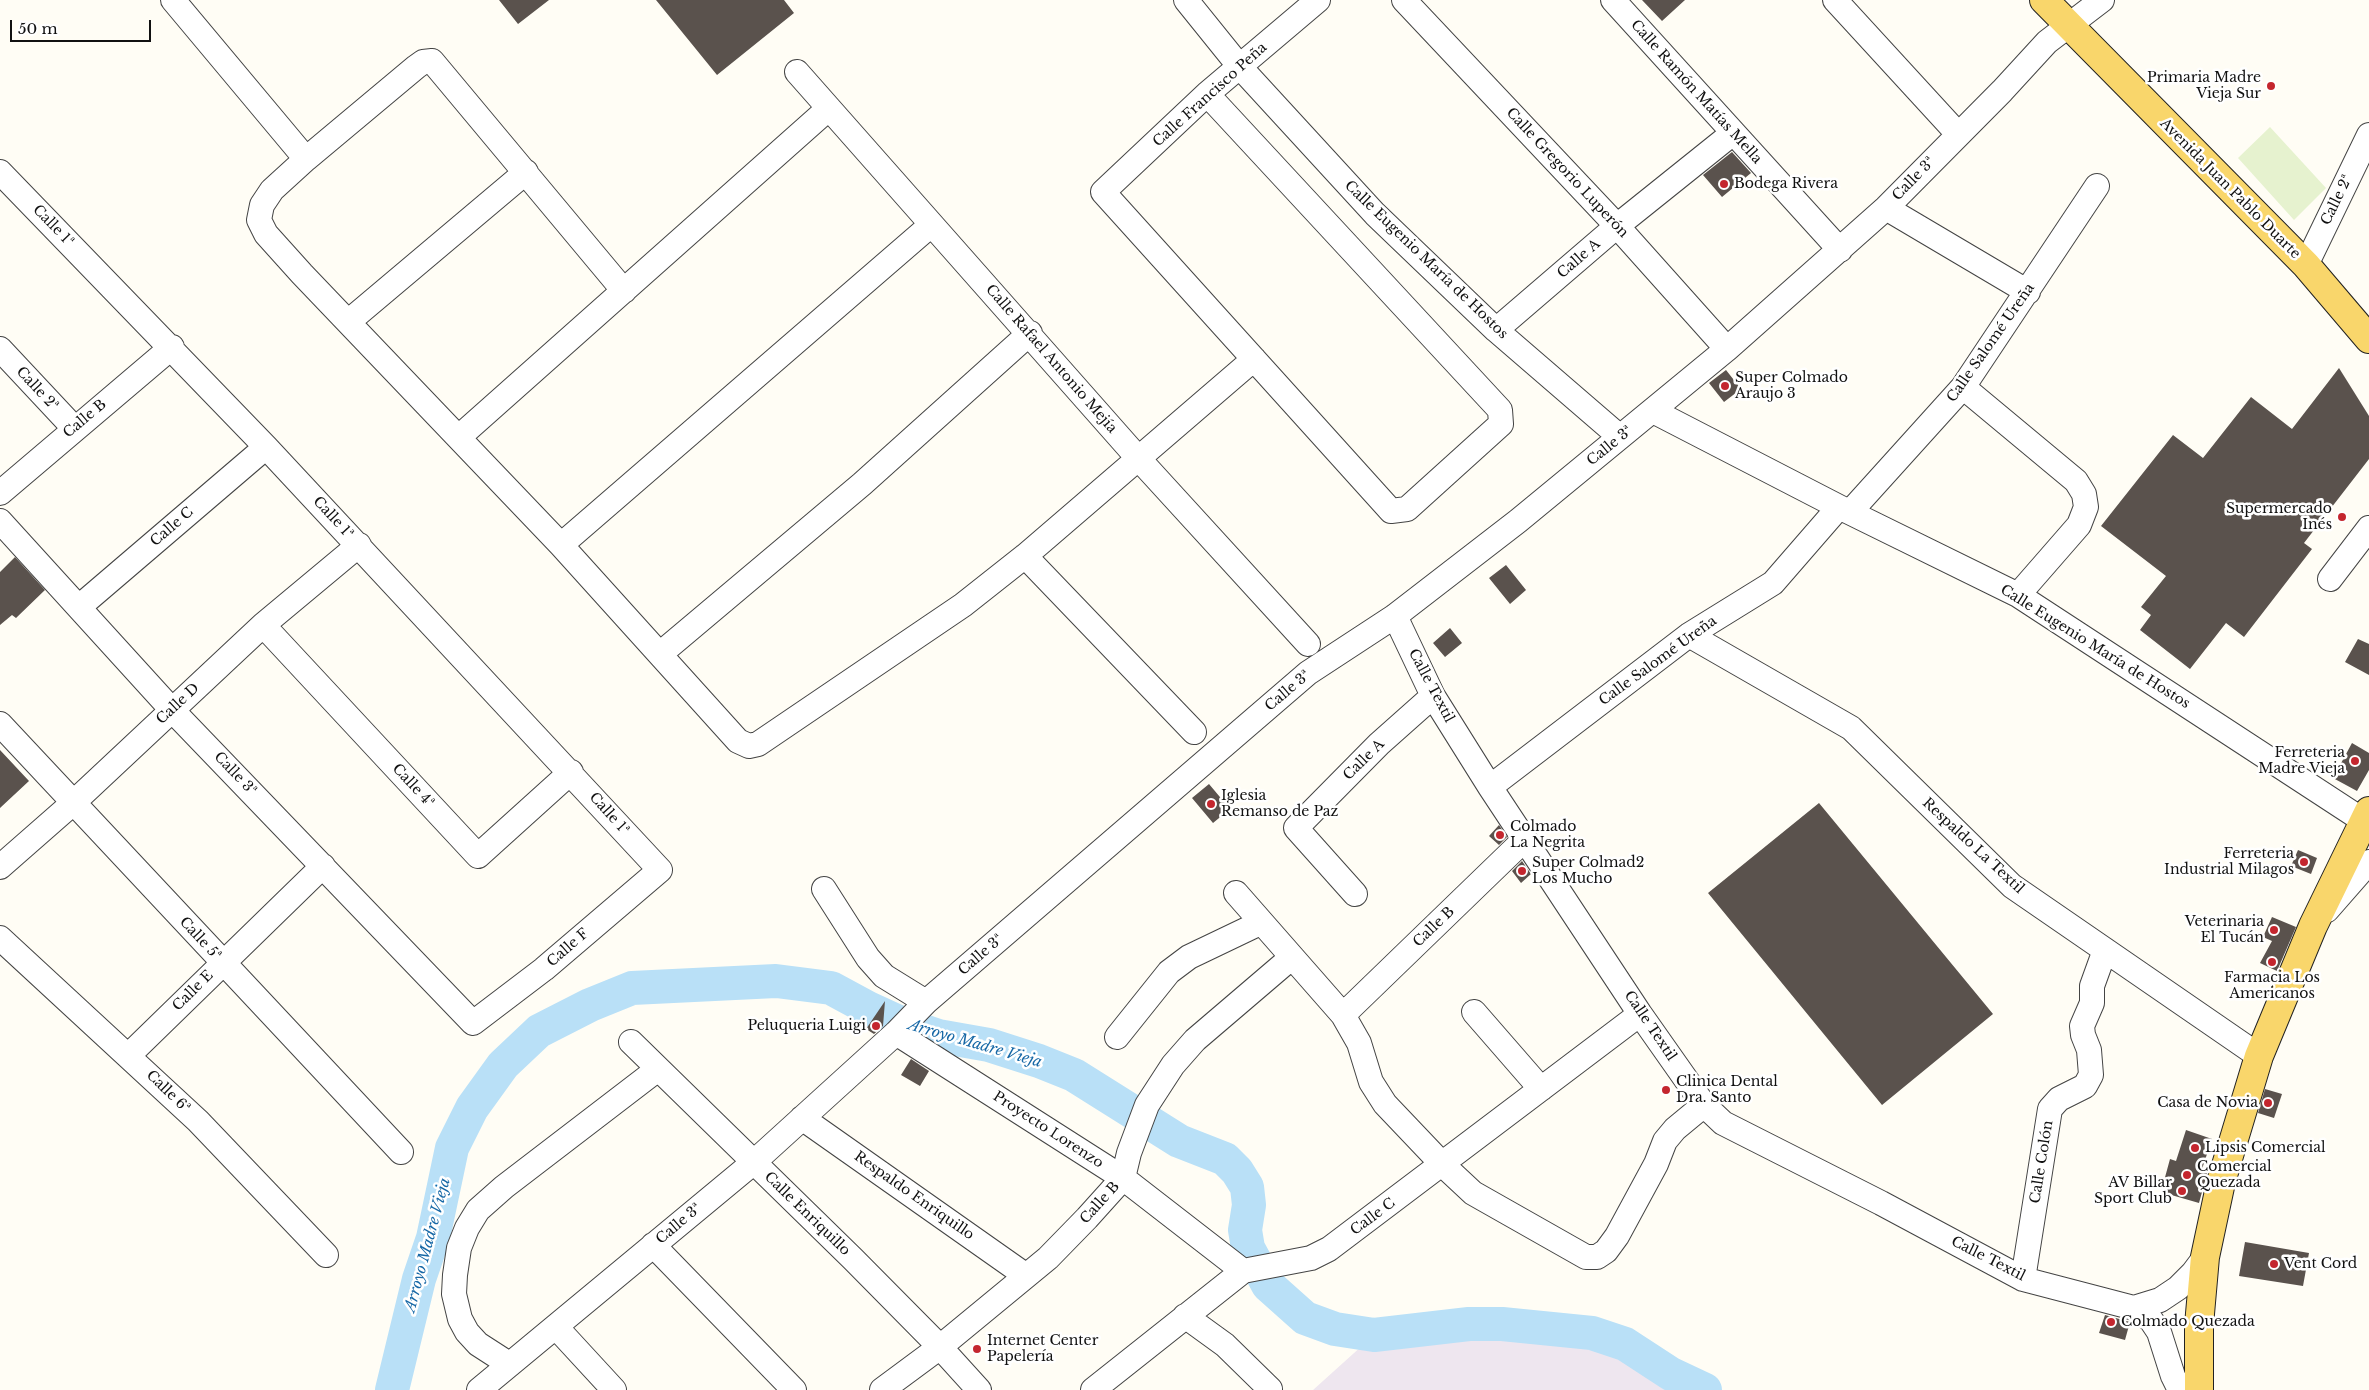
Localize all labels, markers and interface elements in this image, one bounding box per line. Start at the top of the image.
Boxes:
scale bar [12,10,154,42]
street label: Calle Ramón Matías Mella [1627,17,1765,167]
text: 50 m [18,19,58,38]
street label: Calle Francisco Peña [1150,39,1270,151]
place label: Primaria Madre Vieja Sur [2147,70,2261,102]
marker: Primaria Madre Vieja Sur [2265,80,2277,92]
street label: Calle Gregorio Luperón [1502,105,1632,241]
street label: Avenida Juan Pablo Duarte [2156,115,2304,263]
street label: Calle 3ª [1889,154,1939,204]
street label: Calle 2ª [2318,172,2356,228]
place label: Bodega Rivera [1734,176,1838,192]
street label: Calle Eugenio María de Hostos [1341,177,1511,343]
marker: Bodega Rivera [1718,178,1730,190]
street label: Calle 1ª [29,202,77,250]
street label: Calle A [1554,236,1604,282]
street label: Calle Salomé Ureña [1944,280,2038,406]
street label: Calle Rafael Antonio Mejía [982,281,1120,437]
street label: Calle 2ª [12,364,62,414]
place label: Super Colmado Araujo 3 [1735,370,1848,402]
marker: Super Colmado Araujo 3 [1719,380,1731,392]
street label: Calle B [60,396,110,442]
street label: Calle 3ª [1584,422,1636,470]
street label: Calle 1ª [309,493,357,543]
place label: Supermercado Inés [2226,501,2332,534]
street label: Calle C [147,504,197,550]
marker: Supermercado Inés [2336,511,2348,523]
street label: Calle Eugenio María de Hostos [1997,582,2193,712]
street label: Calle Salomé Ureña [1596,613,1720,709]
street label: Calle Textil [1405,646,1457,726]
street label: Calle 3ª [1262,667,1314,715]
street label: Calle D [153,680,203,728]
street label: Calle A [1340,736,1388,784]
place label: Ferreteria Madre Vieja [2258,745,2345,778]
street label: Calle 3ª [210,749,260,799]
marker: Ferreteria Madre Vieja [2349,755,2361,767]
street label: Calle 4ª [389,761,437,811]
place label: Iglesia Remanso de Paz [1221,788,1338,820]
street label: Calle 1ª [585,789,633,839]
street label: Respaldo La Textil [1919,795,2027,897]
marker: Iglesia Remanso de Paz [1205,798,1217,810]
place label: Colmado La Negrita [1510,819,1585,852]
marker: Colmado La Negrita [1494,829,1506,841]
place label: Ferreteria Industrial Milagos [2164,846,2294,879]
place label: Super Colmad2 Los Mucho [1532,855,1644,888]
marker: Ferreteria Industrial Milagos [2298,856,2310,868]
marker: Super Colmad2 Los Mucho [1516,865,1528,877]
street label: Calle B [1410,903,1458,951]
street label: Calle 5ª [176,914,224,964]
place label: Veterinaria El Tucán [2185,914,2264,946]
marker: Veterinaria El Tucán [2268,924,2280,936]
street label: Calle F [544,925,592,971]
street label: Calle 3ª [955,931,1007,979]
marker: Farmacia Los Americanos [2266,956,2278,968]
street label: Calle E [169,967,217,1015]
place label: Farmacia Los Americanos [2224,970,2320,1002]
street label: Calle Textil [1620,988,1680,1064]
water label: Arroyo Madre Vieja [906,1016,1044,1072]
place label: Peluqueria Luigi [748,1018,866,1034]
marker: Peluqueria Luigi [870,1020,882,1032]
street label: Calle 6ª [143,1067,193,1117]
place label: Clinica Dental Dra. Santo [1676,1074,1778,1106]
marker: Clinica Dental Dra. Santo [1660,1084,1672,1096]
street label: Proyecto Lorenzo [990,1088,1106,1172]
place label: Casa de Novia [2157,1095,2258,1111]
marker: Casa de Novia [2262,1097,2274,1109]
street label: Calle Colón [2027,1119,2057,1205]
place label: Lipsis Comercial [2205,1140,2325,1156]
marker: Lipsis Comercial [2189,1142,2201,1154]
street label: Respaldo Enriquillo [851,1148,977,1244]
place label: Comercial Quezada [2197,1159,2272,1192]
street label: Calle Enriquillo [761,1169,853,1259]
marker: Comercial Quezada [2181,1169,2193,1181]
place label: AV Billar Sport Club [2094,1175,2172,1208]
water label: Arroyo Madre Vieja [401,1176,455,1314]
street label: Calle B [1077,1178,1123,1228]
marker: AV Billar Sport Club [2176,1185,2188,1197]
street label: Calle C [1347,1195,1399,1239]
street label: Calle 3ª [653,1200,705,1248]
street label: Calle Textil [1948,1233,2028,1285]
place label: Vent Cord [2284,1256,2357,1272]
marker: Vent Cord [2268,1258,2280,1270]
place label: Colmado Quezada [2121,1314,2255,1330]
marker: Colmado Quezada [2105,1316,2117,1328]
place label: Internet Center Papelería [987,1333,1098,1365]
marker: Internet Center Papelería [971,1343,983,1355]

